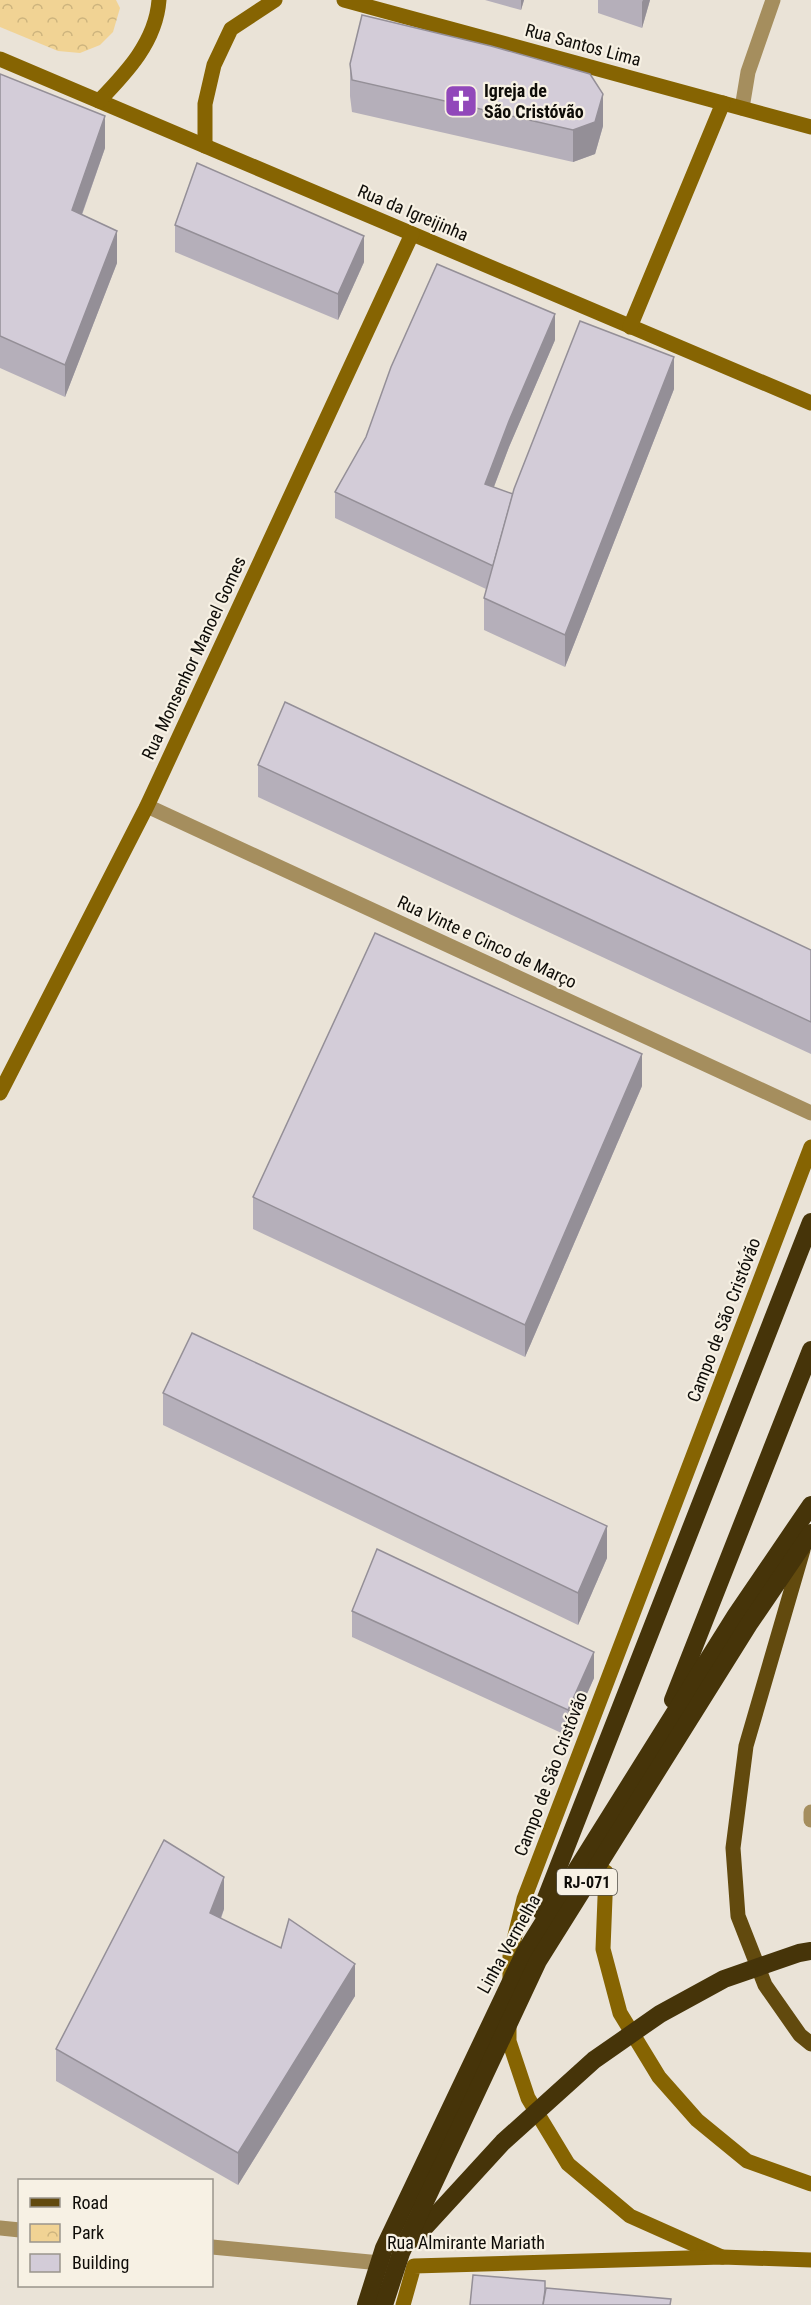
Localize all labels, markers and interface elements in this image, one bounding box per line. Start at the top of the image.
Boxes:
street label: Rua Santos Lima [523,19,643,70]
place label: Igreja de São Cristóvão [484,80,584,122]
church icon: Igreja de São Cristóvão [443,83,479,119]
street label: Rua da Igreijinha [355,180,472,245]
street label: Rua Monsenhor Manoel Gomes [137,553,250,763]
street label: Rua Vinte e Cinco de Março [394,891,580,992]
street label: Campo de São Cristóvão [682,1235,765,1405]
street label: Campo de São Cristóvão [509,1689,592,1859]
road number: RJ-071 [557,1869,617,1895]
street label: Linha Vermelha [473,1891,544,1997]
legend [18,2179,213,2287]
text: Road [72,2192,108,2213]
text: Park [72,2222,104,2243]
street label: Rua Almirante Mariath [387,2232,545,2253]
text: Building [72,2252,129,2273]

